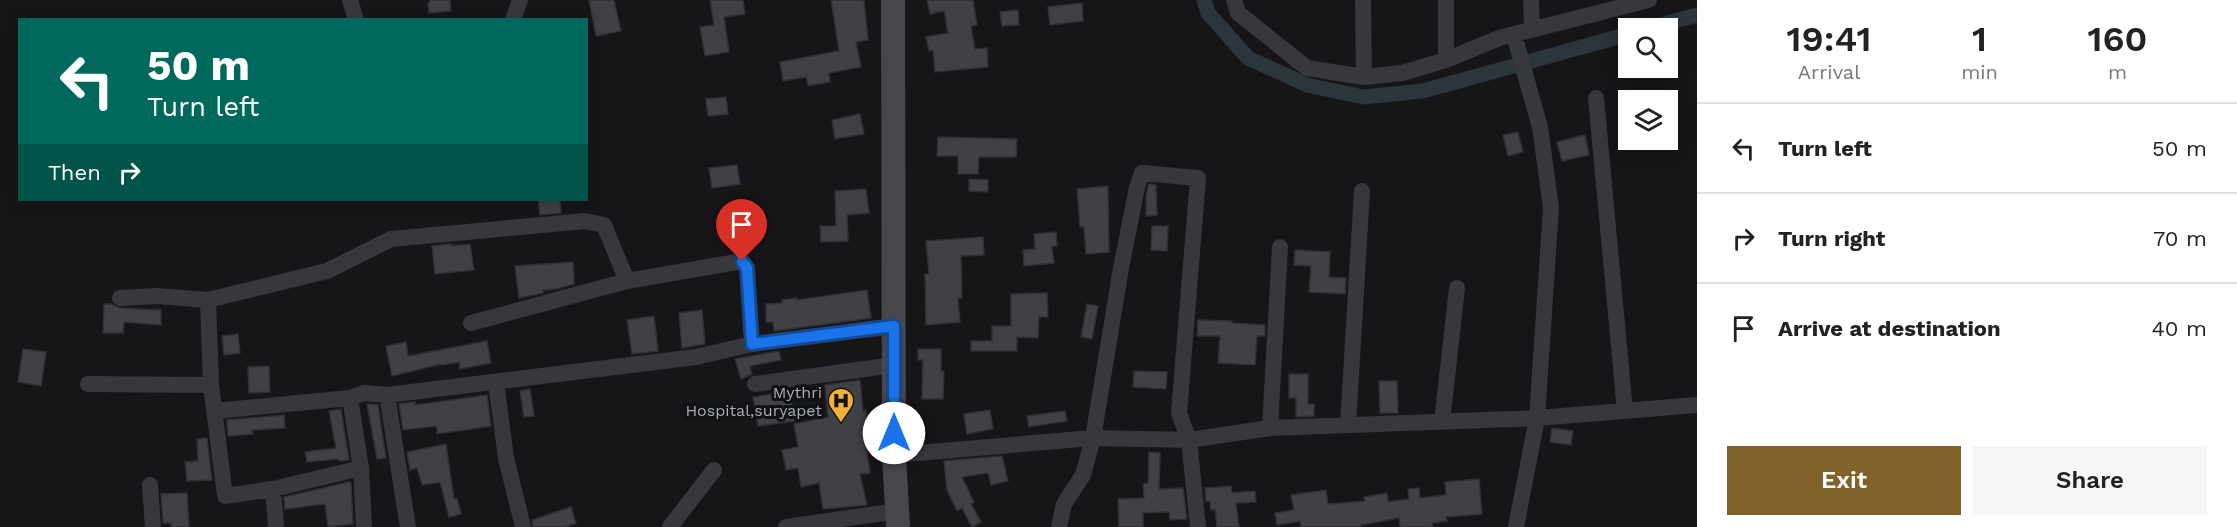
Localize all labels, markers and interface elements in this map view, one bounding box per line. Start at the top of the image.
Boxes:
map controls [1618,18,1678,150]
button: search [1618,18,1678,78]
text: 19:41 [1787,18,1872,60]
text: 1 [1972,18,1987,60]
text: 160 [2087,18,2147,60]
text: 50 m [147,41,250,90]
icon: left [48,42,126,120]
text: Arrival [1798,60,1860,84]
text: min [1961,60,1998,84]
text: m [2108,60,2127,84]
button: layers [1618,90,1678,150]
text: Turn left [147,91,259,123]
icon: left [1727,132,1760,165]
text: Turn left [1778,136,1872,161]
text: 50 m [2152,136,2207,161]
icon: right [113,156,146,189]
text: Then [48,160,101,185]
pin [716,199,767,261]
icon: arrive [725,208,758,241]
icon: right [1727,222,1760,255]
text: Turn right [1778,226,1885,251]
text: 70 m [2153,226,2207,251]
icon: arrive [1727,312,1760,345]
text: Arrive at destination [1778,316,2001,341]
text: 40 m [2151,316,2207,341]
place label: Mythri Hospital,suryapet [685,383,822,420]
hospital icon: Mythri Hospital,suryapet [826,386,856,424]
position arrow [862,401,926,465]
button: Exit [1727,446,1961,515]
button: Share [1973,446,2207,515]

